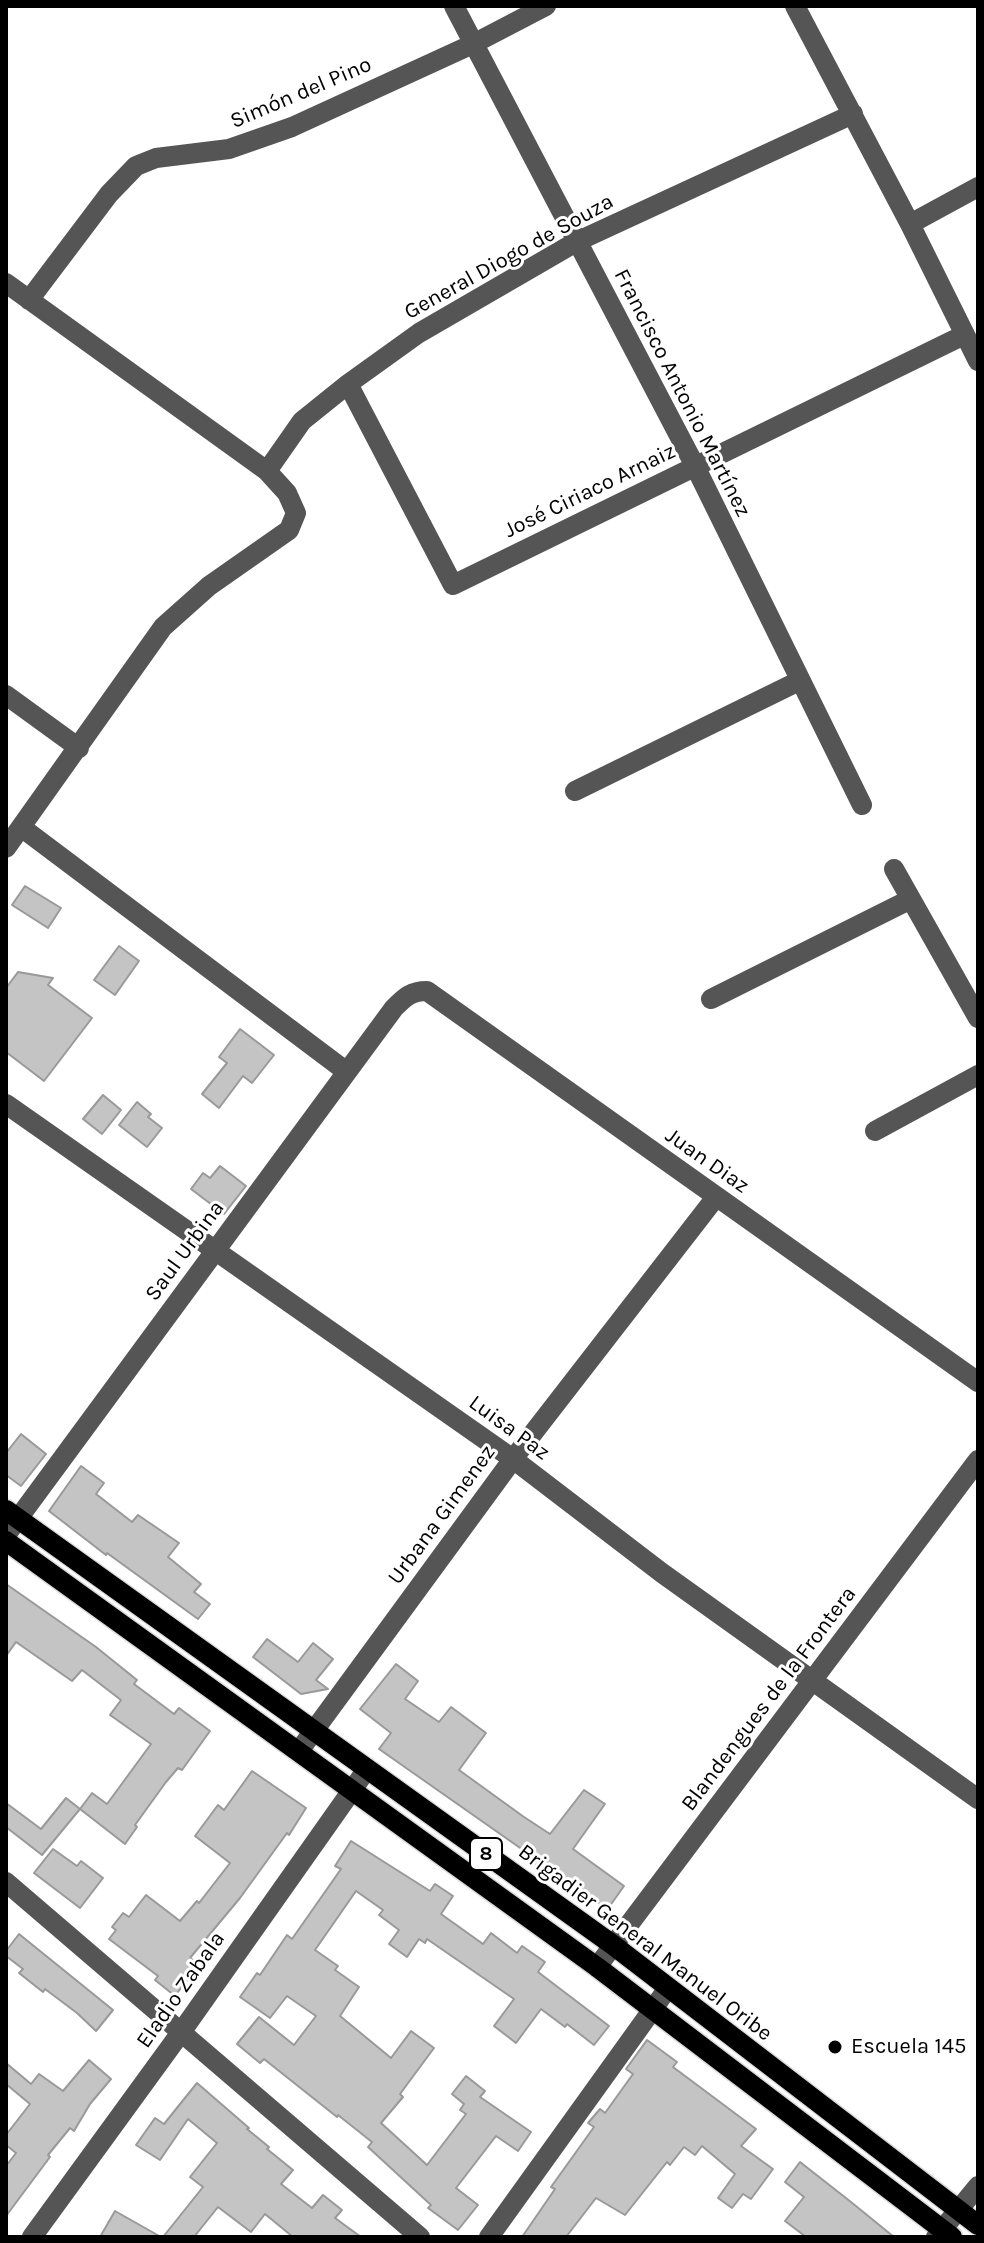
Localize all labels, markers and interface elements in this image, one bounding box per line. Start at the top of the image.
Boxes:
street label: Simón del Pino [226,51,376,135]
street label: General Diogo de Souza [400,188,618,326]
street label: Francisco Antonio Martínez [608,265,756,521]
street label: José Ciriaco Arnaiz [500,438,680,544]
street label: Juan Diaz [660,1123,754,1199]
street label: Saul Urbina [140,1196,230,1306]
street label: Luisa Paz [463,1390,555,1466]
street label: Urbana Gimenez [383,1440,501,1590]
street label: Blandengues de la Frontera [676,1582,862,1816]
road number: 8 [470,1838,502,1870]
street label: Brigadier General Manuel Oribe [513,1839,777,2047]
street label: Eladio Zabala [131,1927,231,2053]
place label: Escuela 145 [851,2034,966,2060]
marker: Escuela 145 [826,2038,844,2056]

